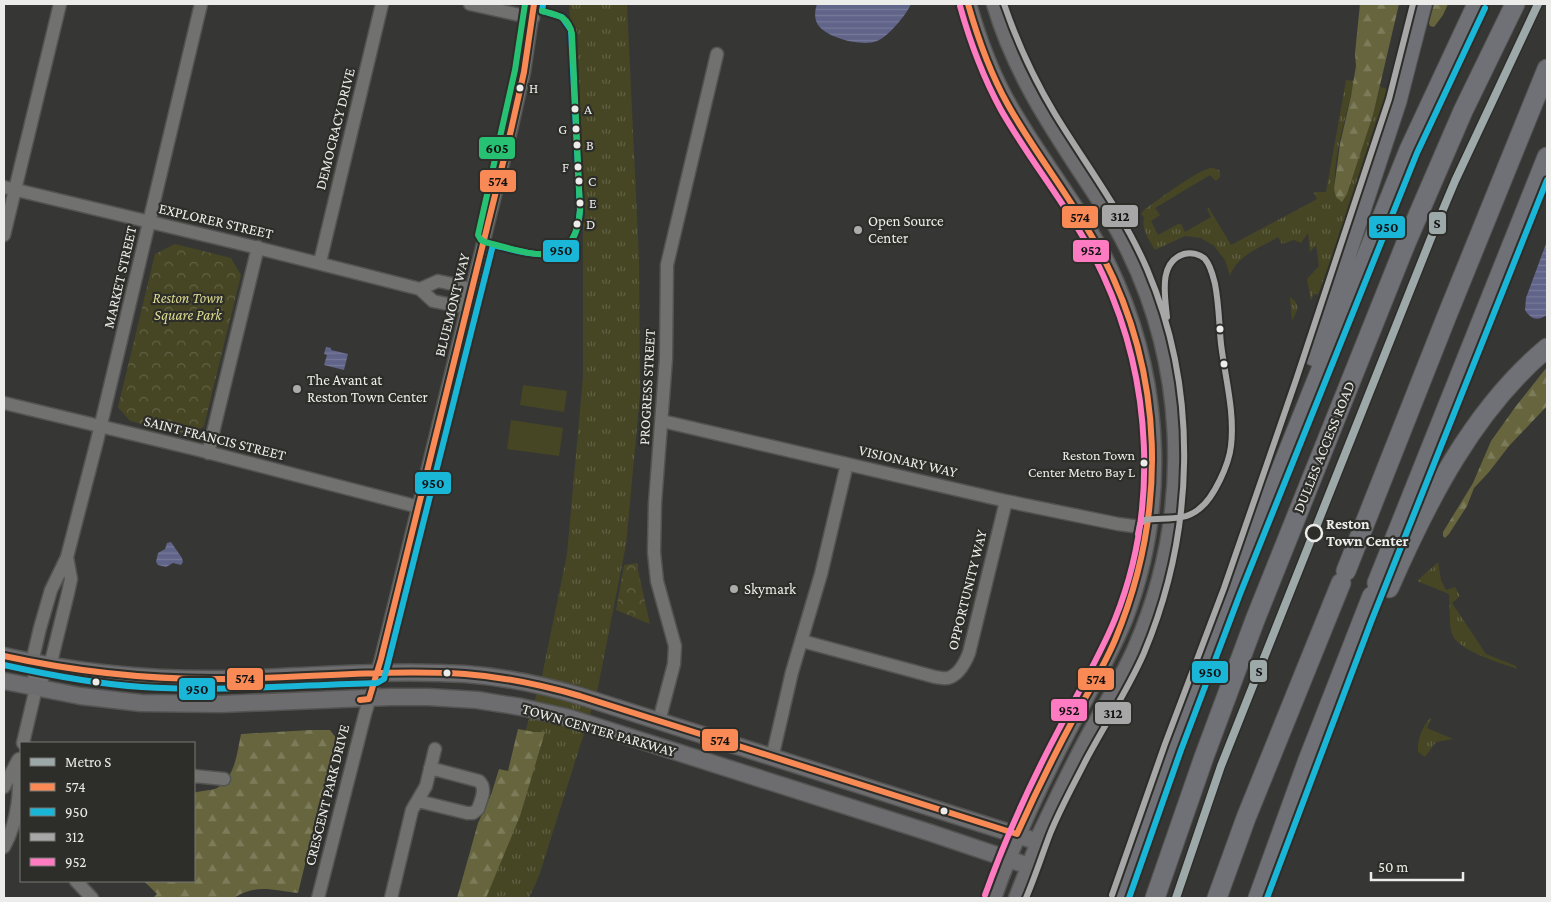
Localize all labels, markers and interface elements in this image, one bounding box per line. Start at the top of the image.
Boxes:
street label: DEMOCRACY DRIVE [312,66,358,192]
place label: H [529,80,538,96]
marker: H [515,83,525,93]
place label: A [584,101,592,117]
marker: A [570,104,580,114]
place label: G [558,121,567,137]
marker: G [571,124,581,134]
line badge: 605 [478,136,516,160]
place label: B [586,137,594,153]
text: 605 [485,140,509,156]
marker: B [572,140,582,150]
place label: F [562,159,569,175]
marker: F [573,162,583,172]
line badge: 574 [479,169,517,193]
text: 574 [488,173,509,189]
place label: C [588,173,596,189]
marker: C [574,176,584,186]
place label: E [589,195,597,211]
marker: E [575,198,585,208]
street label: EXPLORER STREET [157,200,275,242]
line badge: 312 [1101,204,1139,228]
line badge: 574 [1061,205,1099,229]
text: 312 [1110,208,1130,224]
text: 574 [1070,209,1091,225]
line badge: S [1428,211,1447,235]
place label: Open Source Center [868,213,944,246]
line badge: 950 [1368,215,1406,239]
text: S [1434,215,1441,231]
place label: D [586,216,595,232]
marker: D [572,219,582,229]
text: 950 [1376,219,1398,235]
street label: MARKET STREET [100,224,140,330]
marker: Open Source Center [852,224,864,236]
line badge: 950 [542,239,580,263]
line badge: 952 [1072,239,1110,263]
text: 950 [550,242,572,258]
text: 952 [1080,242,1102,258]
street label: BLUEMONT WAY [431,252,473,358]
park label: Reston Town Square Park [153,290,224,324]
unlabelled marker [1215,324,1225,334]
street label: PROGRESS STREET [636,328,658,446]
unlabelled marker [1219,359,1229,369]
place label: The Avant at Reston Town Center [307,372,429,405]
street label: DULLES ACCESS ROAD [1290,379,1358,515]
marker: The Avant at Reston Town Center [291,383,303,395]
street label: SAINT FRANCIS STREET [142,413,288,463]
street label: VISIONARY WAY [857,442,959,480]
place label: Reston Town Center Metro Bay L [1028,447,1135,480]
marker: Reston Town Center Metro Bay L [1139,458,1149,468]
line badge: 950 [414,471,452,495]
text: 950 [422,475,444,491]
place label: Reston Town Center [1326,516,1408,549]
marker: Reston Town Center [1305,524,1323,542]
street label: OPPORTUNITY WAY [944,528,990,652]
place label: Skymark [744,581,797,598]
marker: Skymark [728,583,740,595]
line badge: S [1249,659,1268,683]
line badge: 950 [1191,660,1229,684]
text: S [1256,663,1263,679]
text: 950 [1199,664,1221,680]
line badge: 574 [226,667,264,691]
line badge: 574 [1077,667,1115,691]
unlabelled marker [442,668,452,678]
text: 574 [235,670,256,686]
text: 574 [1086,671,1107,687]
unlabelled marker [91,677,101,687]
line badge: 950 [178,677,216,701]
text: 950 [186,681,208,697]
line badge: 952 [1050,698,1088,722]
street label: TOWN CENTER PARKWAY [520,700,678,760]
line badge: 312 [1094,701,1132,725]
text: 952 [1058,702,1080,718]
text: 312 [1103,705,1123,721]
street label: CRESCENT PARK DRIVE [302,723,352,867]
line badge: 574 [701,728,739,752]
text: 574 [710,732,731,748]
legend [20,742,195,882]
text: Metro S [65,754,111,770]
text: 574 [65,779,86,795]
text: 950 [65,804,88,820]
unlabelled marker [939,806,949,816]
text: 312 [65,829,84,845]
scale bar [1371,850,1464,882]
text: 952 [65,854,86,870]
text: 50 m [1378,859,1408,875]

